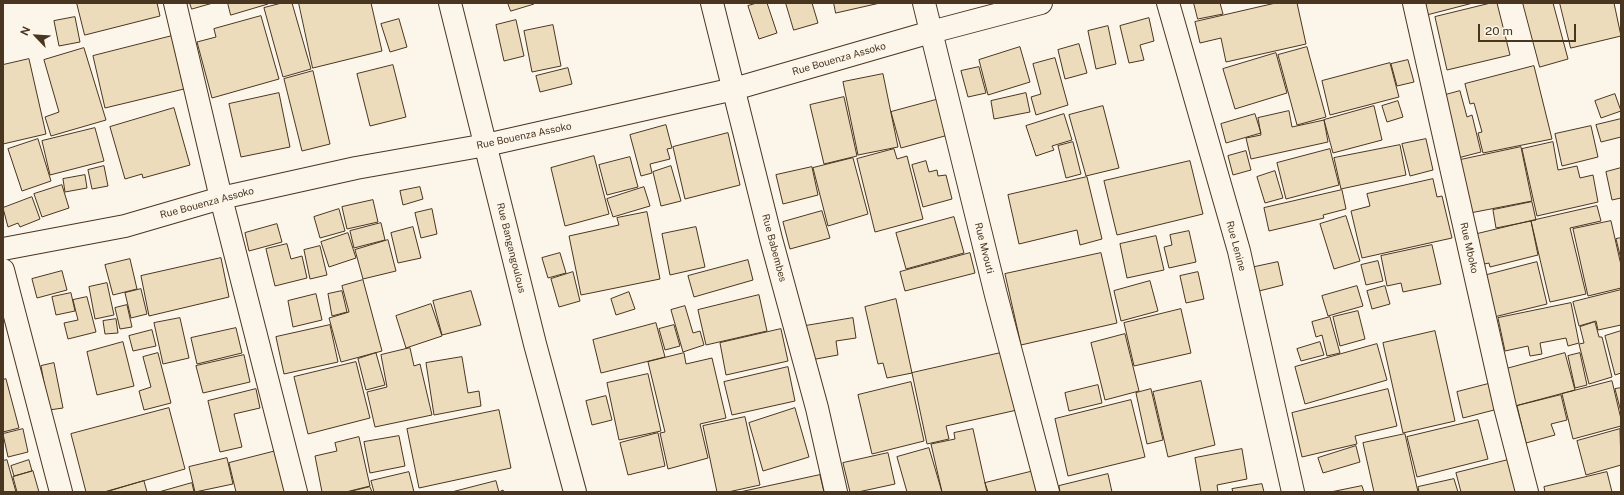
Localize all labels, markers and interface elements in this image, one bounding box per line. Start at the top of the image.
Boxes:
north arrow [16,16,56,56]
scale bar [1480,16,1578,42]
text: N [18,24,32,37]
text: 20 m [1485,24,1513,38]
street label: Rue Bouenza Assoko [791,40,887,78]
street label: Rue Bouenza Assoko [475,120,573,152]
street label: Rue Bouenza Assoko [159,185,255,221]
street label: Rue Bangangoulous [494,202,528,294]
street label: Rue Babembes [759,213,789,283]
street label: Rue Lenine [1224,220,1248,272]
street label: Rue Mvouti [972,221,996,275]
street label: Rue Mboko [1457,221,1481,275]

